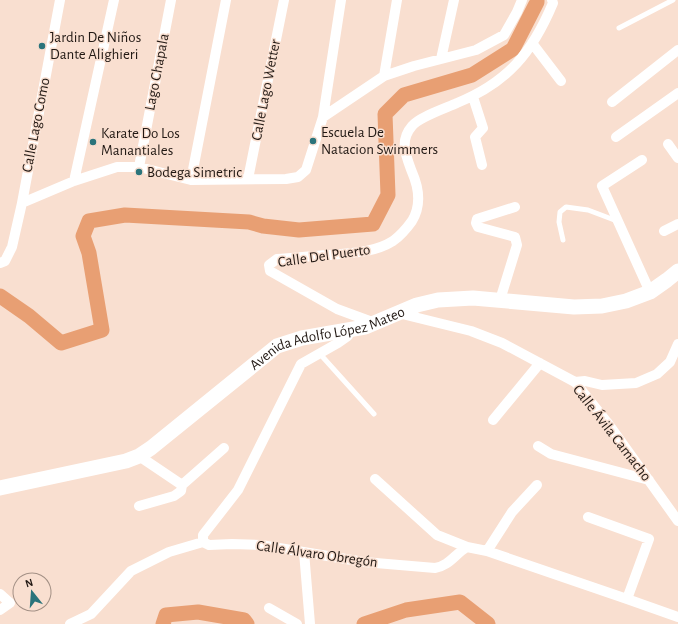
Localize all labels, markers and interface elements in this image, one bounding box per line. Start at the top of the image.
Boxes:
place label: Jardin De Niños Dante Alighieri [50,30,141,62]
street label: Lago Chapala [142,32,172,112]
street label: Calle Lago Wetter [249,38,283,142]
marker: Jardin De Niños Dante Alighieri [37,41,47,51]
street label: Calle Lago Como [19,76,53,174]
place label: Escuela De Natacion Swimmers [321,125,438,157]
place label: Karate Do Los Manantiales [101,126,180,158]
marker: Escuela De Natacion Swimmers [308,136,318,146]
marker: Karate Do Los Manantiales [88,137,98,147]
place label: Bodega Simetric [147,165,242,180]
marker: Bodega Simetric [134,167,144,177]
street label: Calle Del Puerto [277,242,371,270]
street label: Avenida Adolfo López Mateo [247,304,407,373]
street label: Calle Ávila Camacho [570,381,656,484]
street label: Calle Álvaro Obregón [255,536,379,570]
north arrow [12,572,52,612]
text: N [24,577,34,589]

